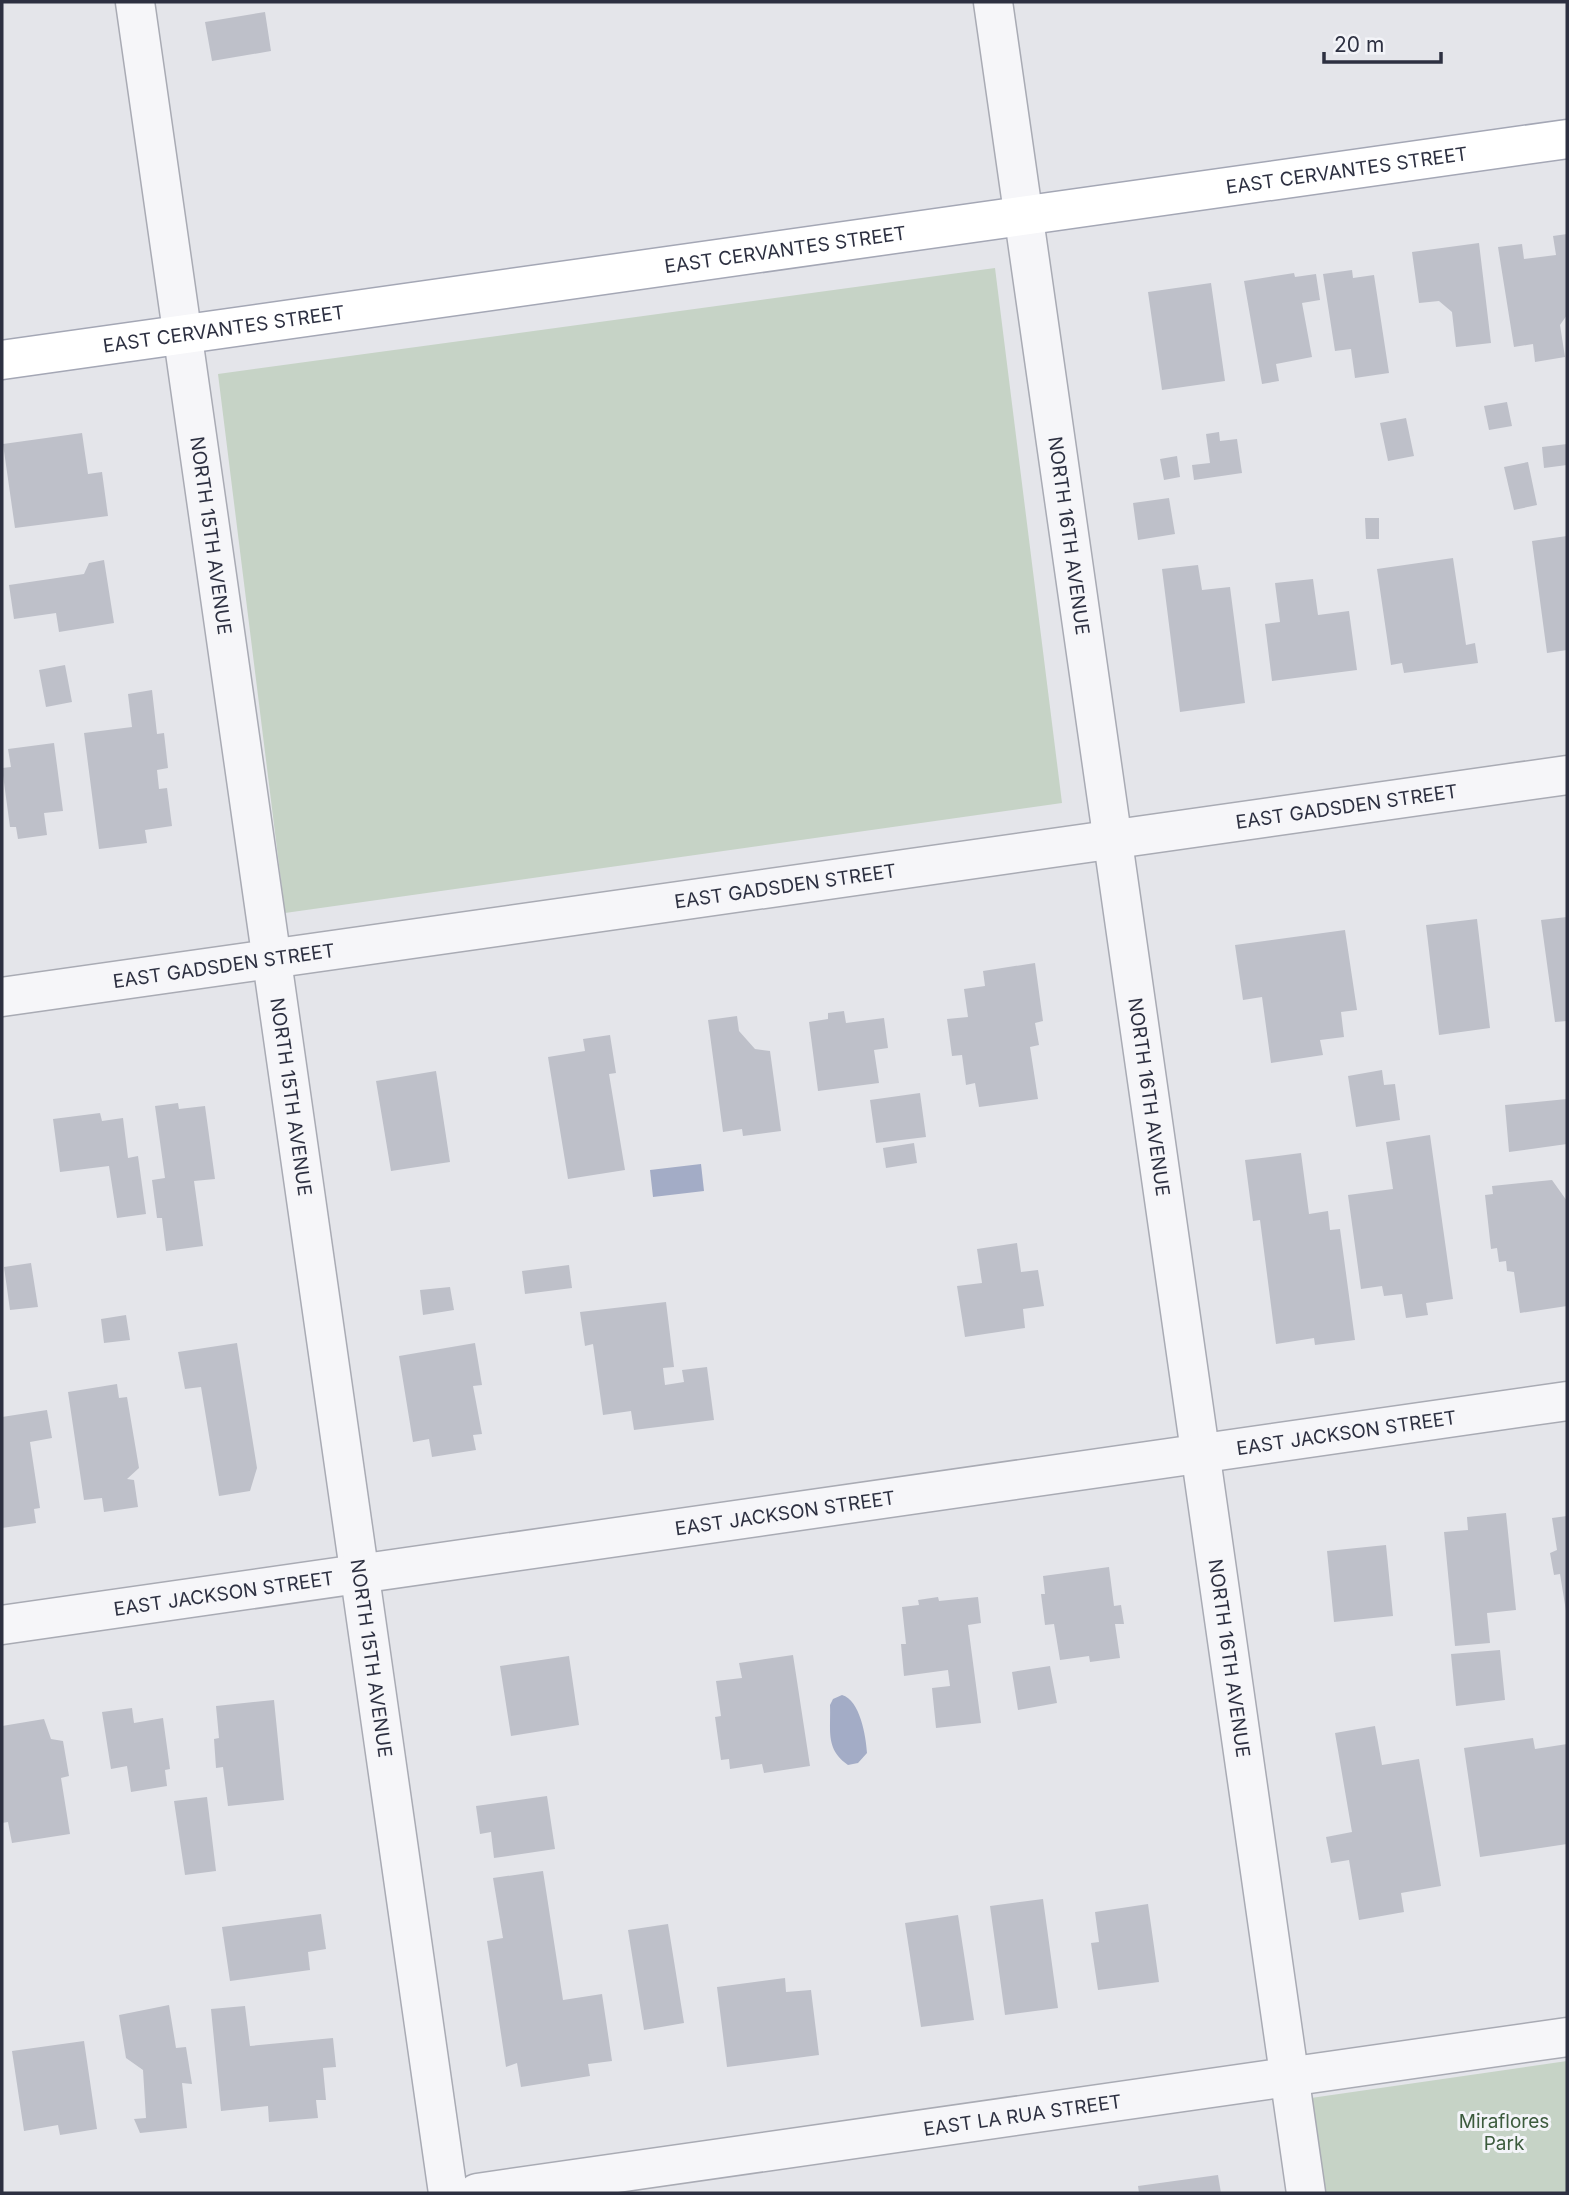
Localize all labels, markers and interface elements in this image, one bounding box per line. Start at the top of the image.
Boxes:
scale bar [1324,21,1441,65]
text: 20 m [1334,32,1384,57]
street label: EAST CERVANTES STREET [1224,142,1469,199]
street label: EAST CERVANTES STREET [663,221,908,278]
street label: EAST CERVANTES STREET [102,301,346,358]
street label: NORTH 15TH AVENUE [185,435,236,636]
street label: NORTH 16TH AVENUE [1043,435,1094,636]
street label: EAST GADSDEN STREET [1234,780,1459,834]
street label: EAST GADSDEN STREET [673,859,898,914]
street label: EAST GADSDEN STREET [111,939,336,993]
street label: NORTH 15TH AVENUE [265,996,316,1198]
street label: NORTH 16TH AVENUE [1123,996,1174,1198]
street label: EAST JACKSON STREET [1235,1406,1458,1460]
street label: EAST JACKSON STREET [674,1486,897,1541]
street label: NORTH 16TH AVENUE [1204,1557,1255,1759]
street label: NORTH 15TH AVENUE [346,1558,397,1759]
street label: EAST JACKSON STREET [112,1567,335,1621]
street label: EAST LA RUA STREET [922,2090,1123,2141]
park label: Miraflores Park [1459,2110,1549,2155]

